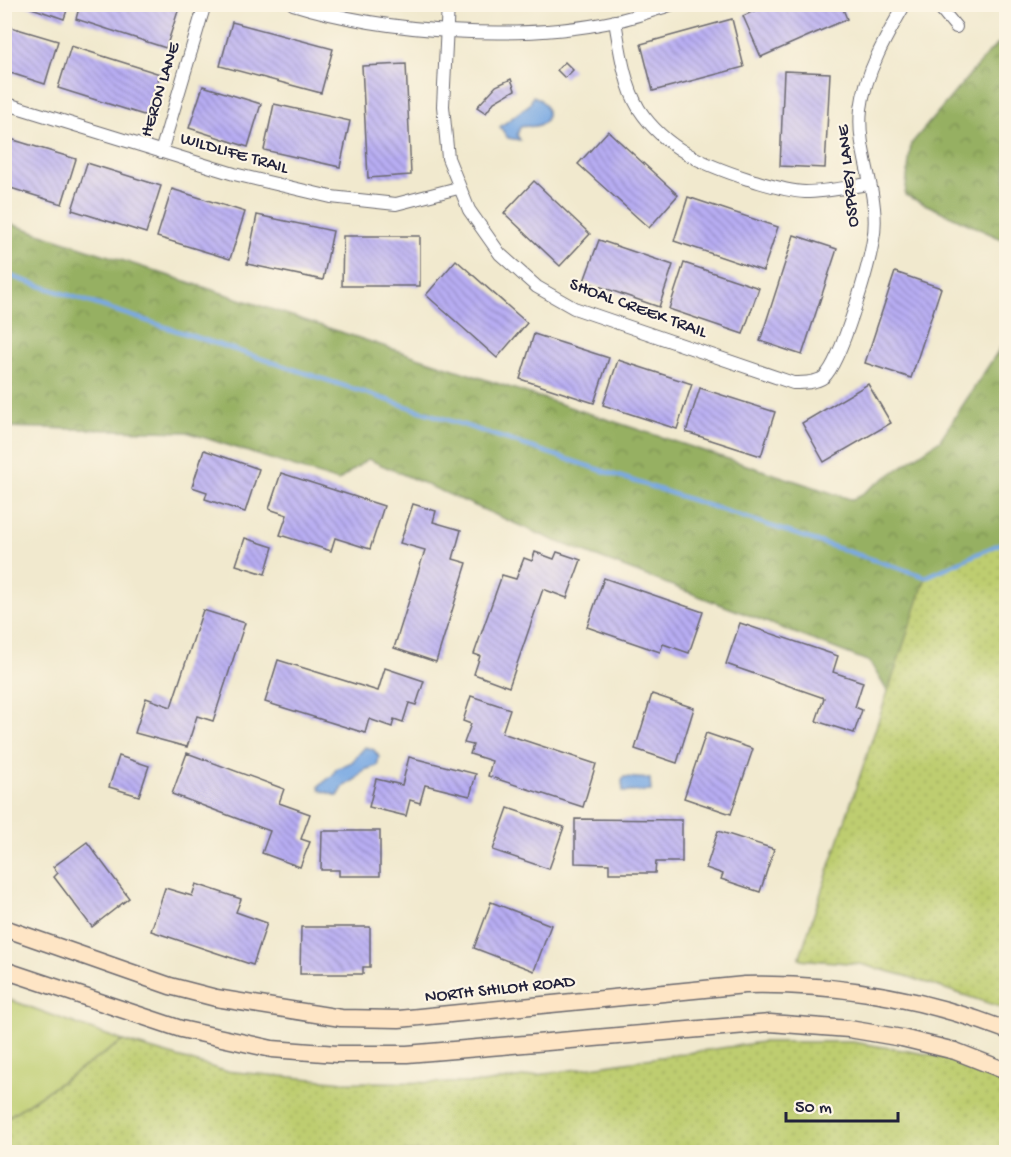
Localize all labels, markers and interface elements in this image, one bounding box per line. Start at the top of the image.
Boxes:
street label: HERON LANE [137,39,186,140]
street label: OSPREY LANE [833,123,865,228]
street label: WILDLIFE TRAIL [178,129,292,180]
street label: SHOAL CREEK TRAIL [566,274,711,344]
street label: NORTH SHILOH ROAD [424,972,576,1008]
scale bar [786,1085,898,1123]
text: 50 m [795,1098,832,1119]

